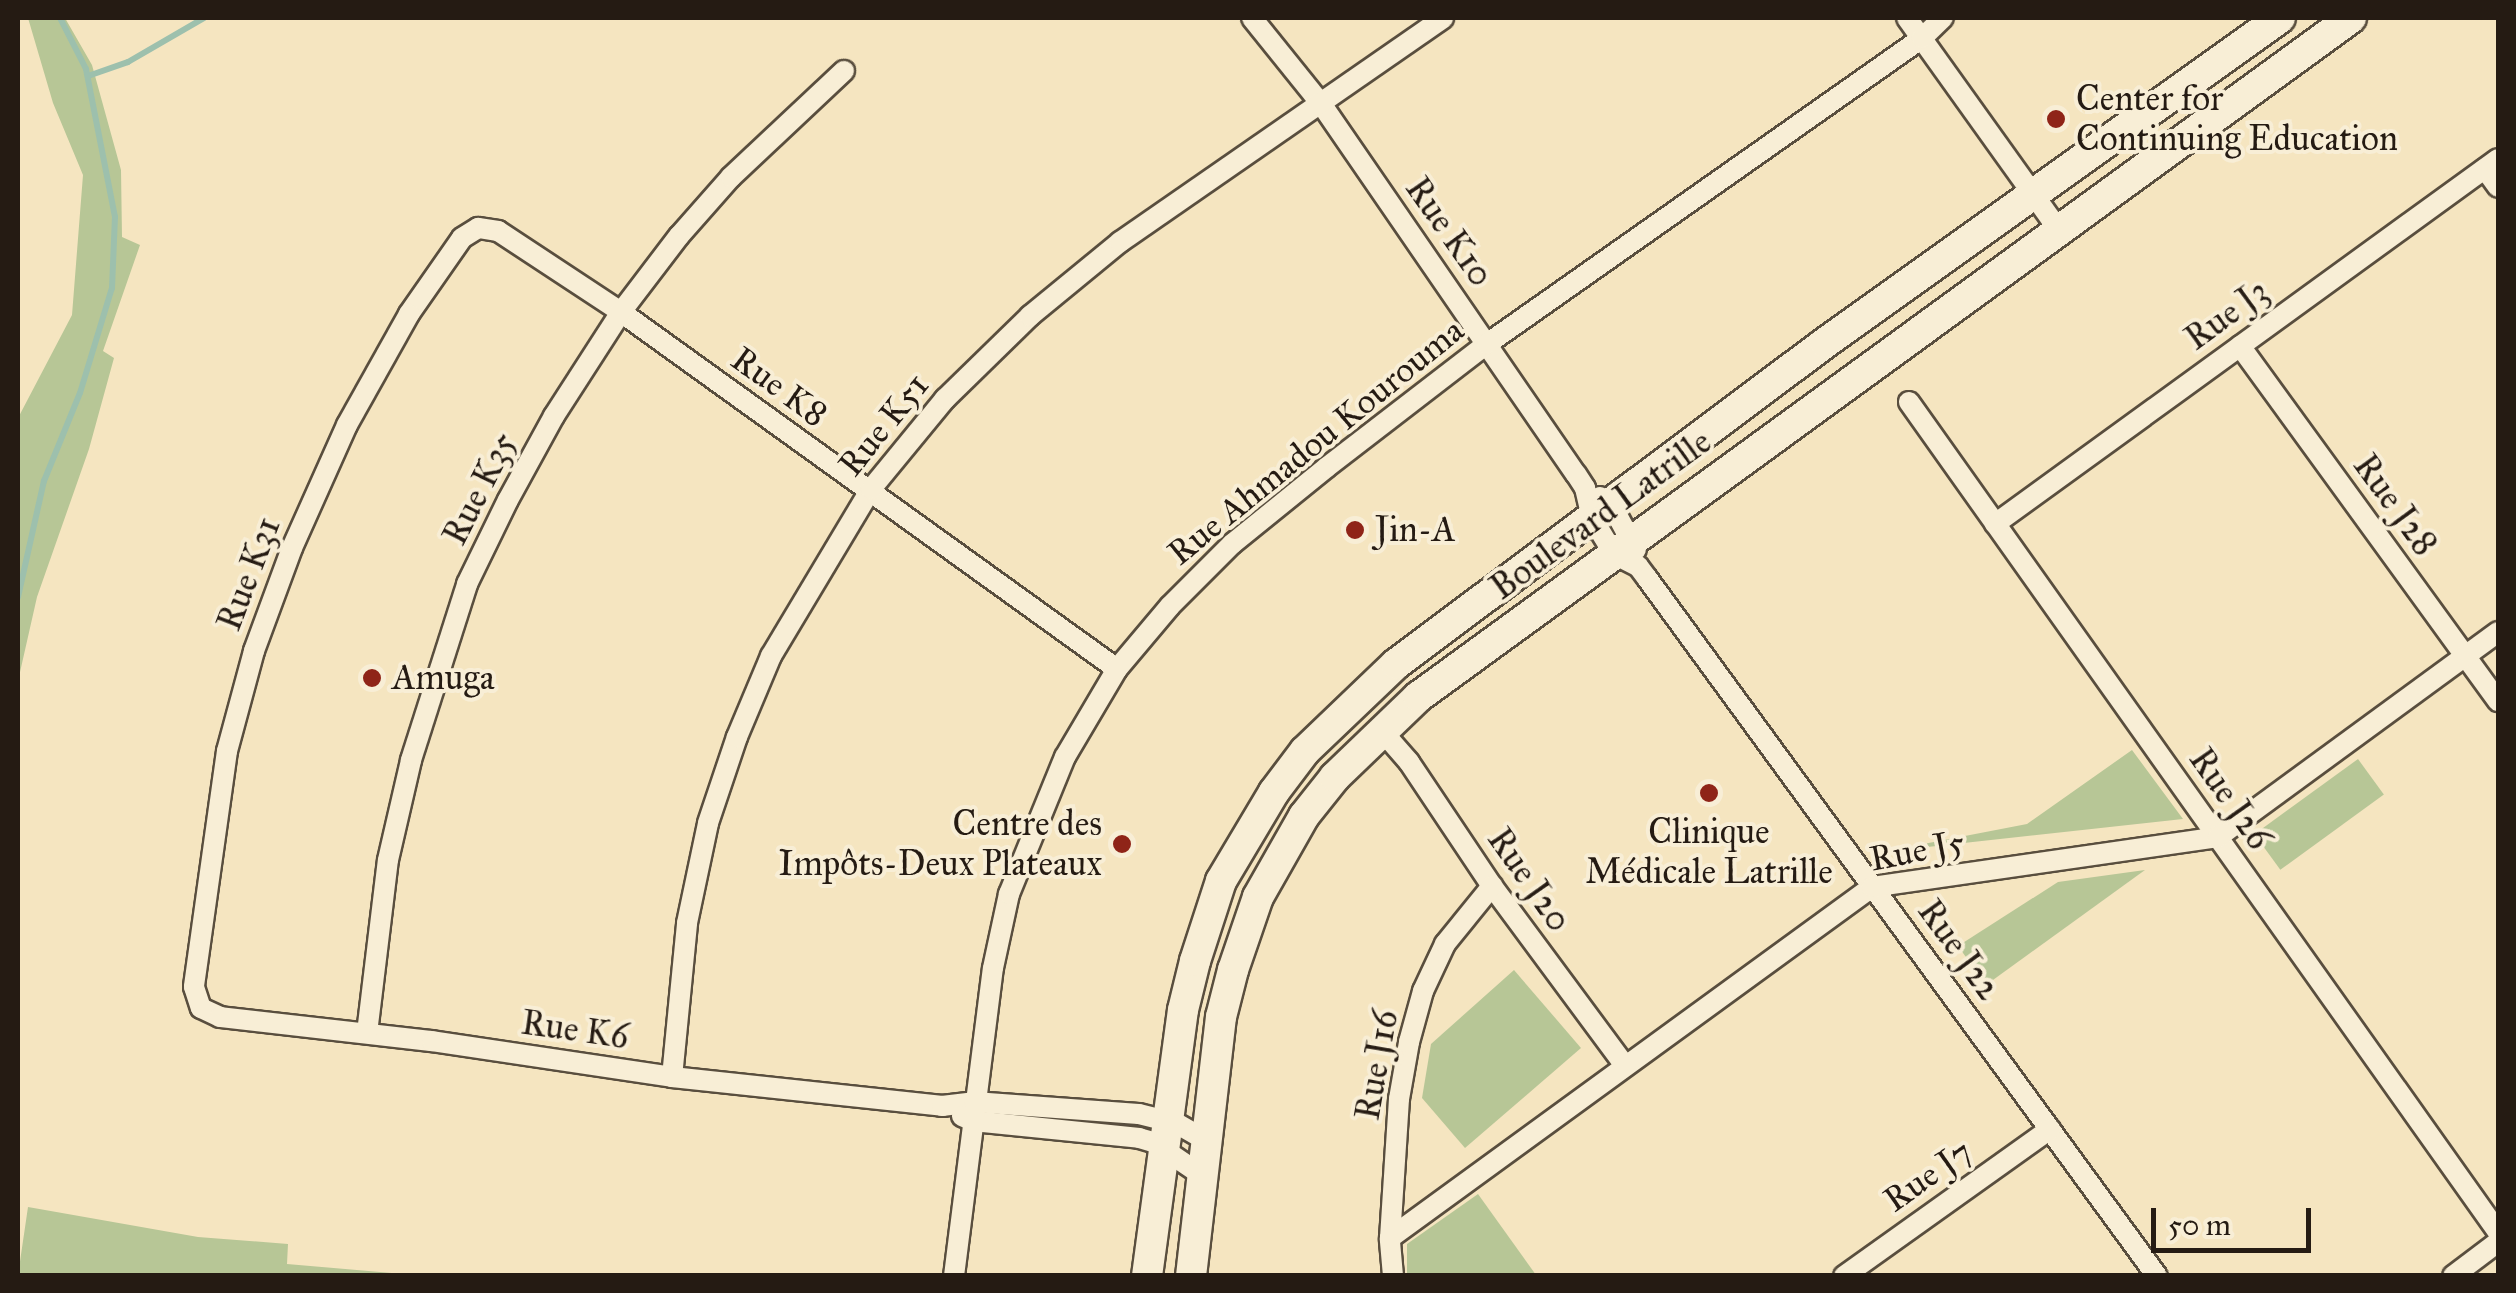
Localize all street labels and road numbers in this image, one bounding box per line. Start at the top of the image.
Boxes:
street label: Rue K10 [1396,169,1502,295]
street label: Rue J3 [2177,271,2277,359]
street label: Rue Ahmadou Kourouma [1160,310,1472,574]
street label: Rue K8 [723,338,835,436]
street label: Rue K51 [830,365,938,485]
street label: Boulevard Latrille [1483,421,1719,609]
street label: Rue K35 [434,426,526,552]
street label: Rue J28 [2344,446,2446,564]
street label: Rue K31 [208,512,290,636]
street label: Rue J26 [2180,740,2280,858]
street label: Rue J20 [1478,820,1580,940]
street label: Rue J5 [1866,821,1968,881]
street label: Rue J22 [1909,892,2009,1008]
street label: Rue K6 [519,1002,631,1058]
street label: Rue J16 [1347,1007,1407,1123]
street label: Rue J7 [1876,1131,1980,1221]

